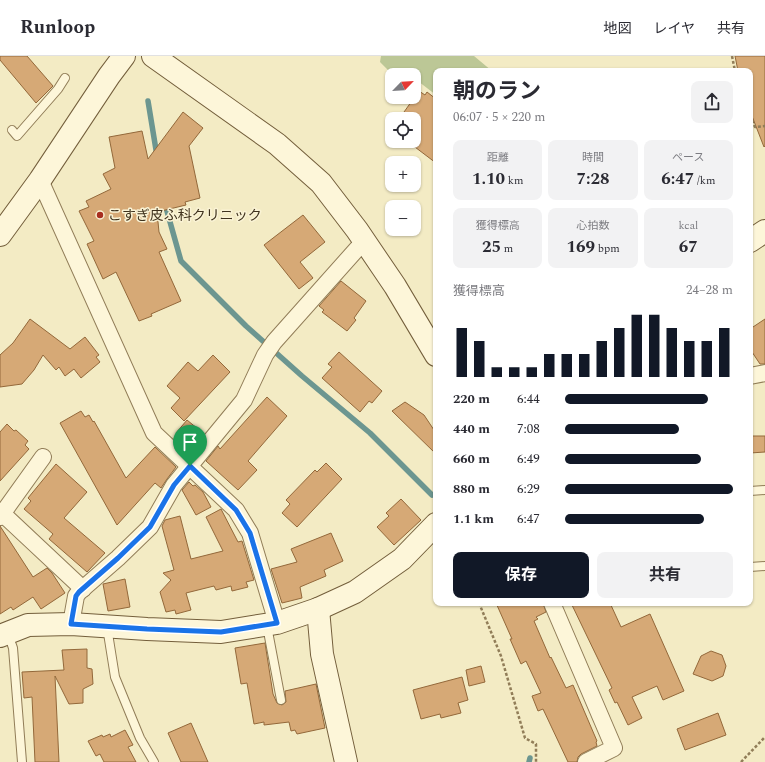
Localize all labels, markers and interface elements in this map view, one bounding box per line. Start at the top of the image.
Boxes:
text: Runloop [20,13,95,42]
text: 地図 [603,18,631,39]
text: レイヤ [653,18,695,39]
text: 共有 [717,18,745,39]
north arrow [385,68,421,104]
map controls [385,68,421,236]
text: 朝のラン [453,75,541,108]
button: share [691,81,733,123]
text: 06:07 · 5 × 220 m [453,107,545,127]
button: locate [385,112,421,148]
text: 距離 [487,149,509,166]
text: 時間 [582,149,604,166]
text: ペース [672,149,705,166]
button: + [385,156,421,192]
text: 1.10 [472,166,505,192]
text: 7:28 [576,166,610,192]
text: 6:47 [661,166,694,192]
text: km [505,172,523,189]
text: /km [694,172,715,189]
button: − [385,200,421,236]
place label: こすぎ皮ふ科クリニック [108,205,262,226]
marker: こすぎ皮ふ科クリニック [95,210,105,220]
text: 獲得標高 [476,217,520,234]
text: 心拍数 [576,217,609,234]
text: kcal [678,217,698,234]
text: 25 [482,234,501,260]
text: 169 [566,234,595,260]
text: 67 [679,234,698,260]
text: m [501,240,513,257]
text: bpm [595,240,620,257]
text: 24–28 m [686,280,733,300]
text: 獲得標高 [453,281,505,301]
text: 220 m [453,389,490,409]
text: 6:44 [517,389,540,409]
text: 440 m [453,419,490,439]
text: 7:08 [517,419,540,439]
pin [173,425,207,466]
icon: arrive [179,431,201,453]
text: 660 m [453,449,490,469]
text: 6:49 [517,449,540,469]
text: 880 m [453,479,490,499]
text: 6:29 [517,479,540,499]
text: 1.1 km [453,509,494,529]
text: 6:47 [517,509,540,529]
button: 保存 [453,552,589,598]
button: 共有 [597,552,733,598]

